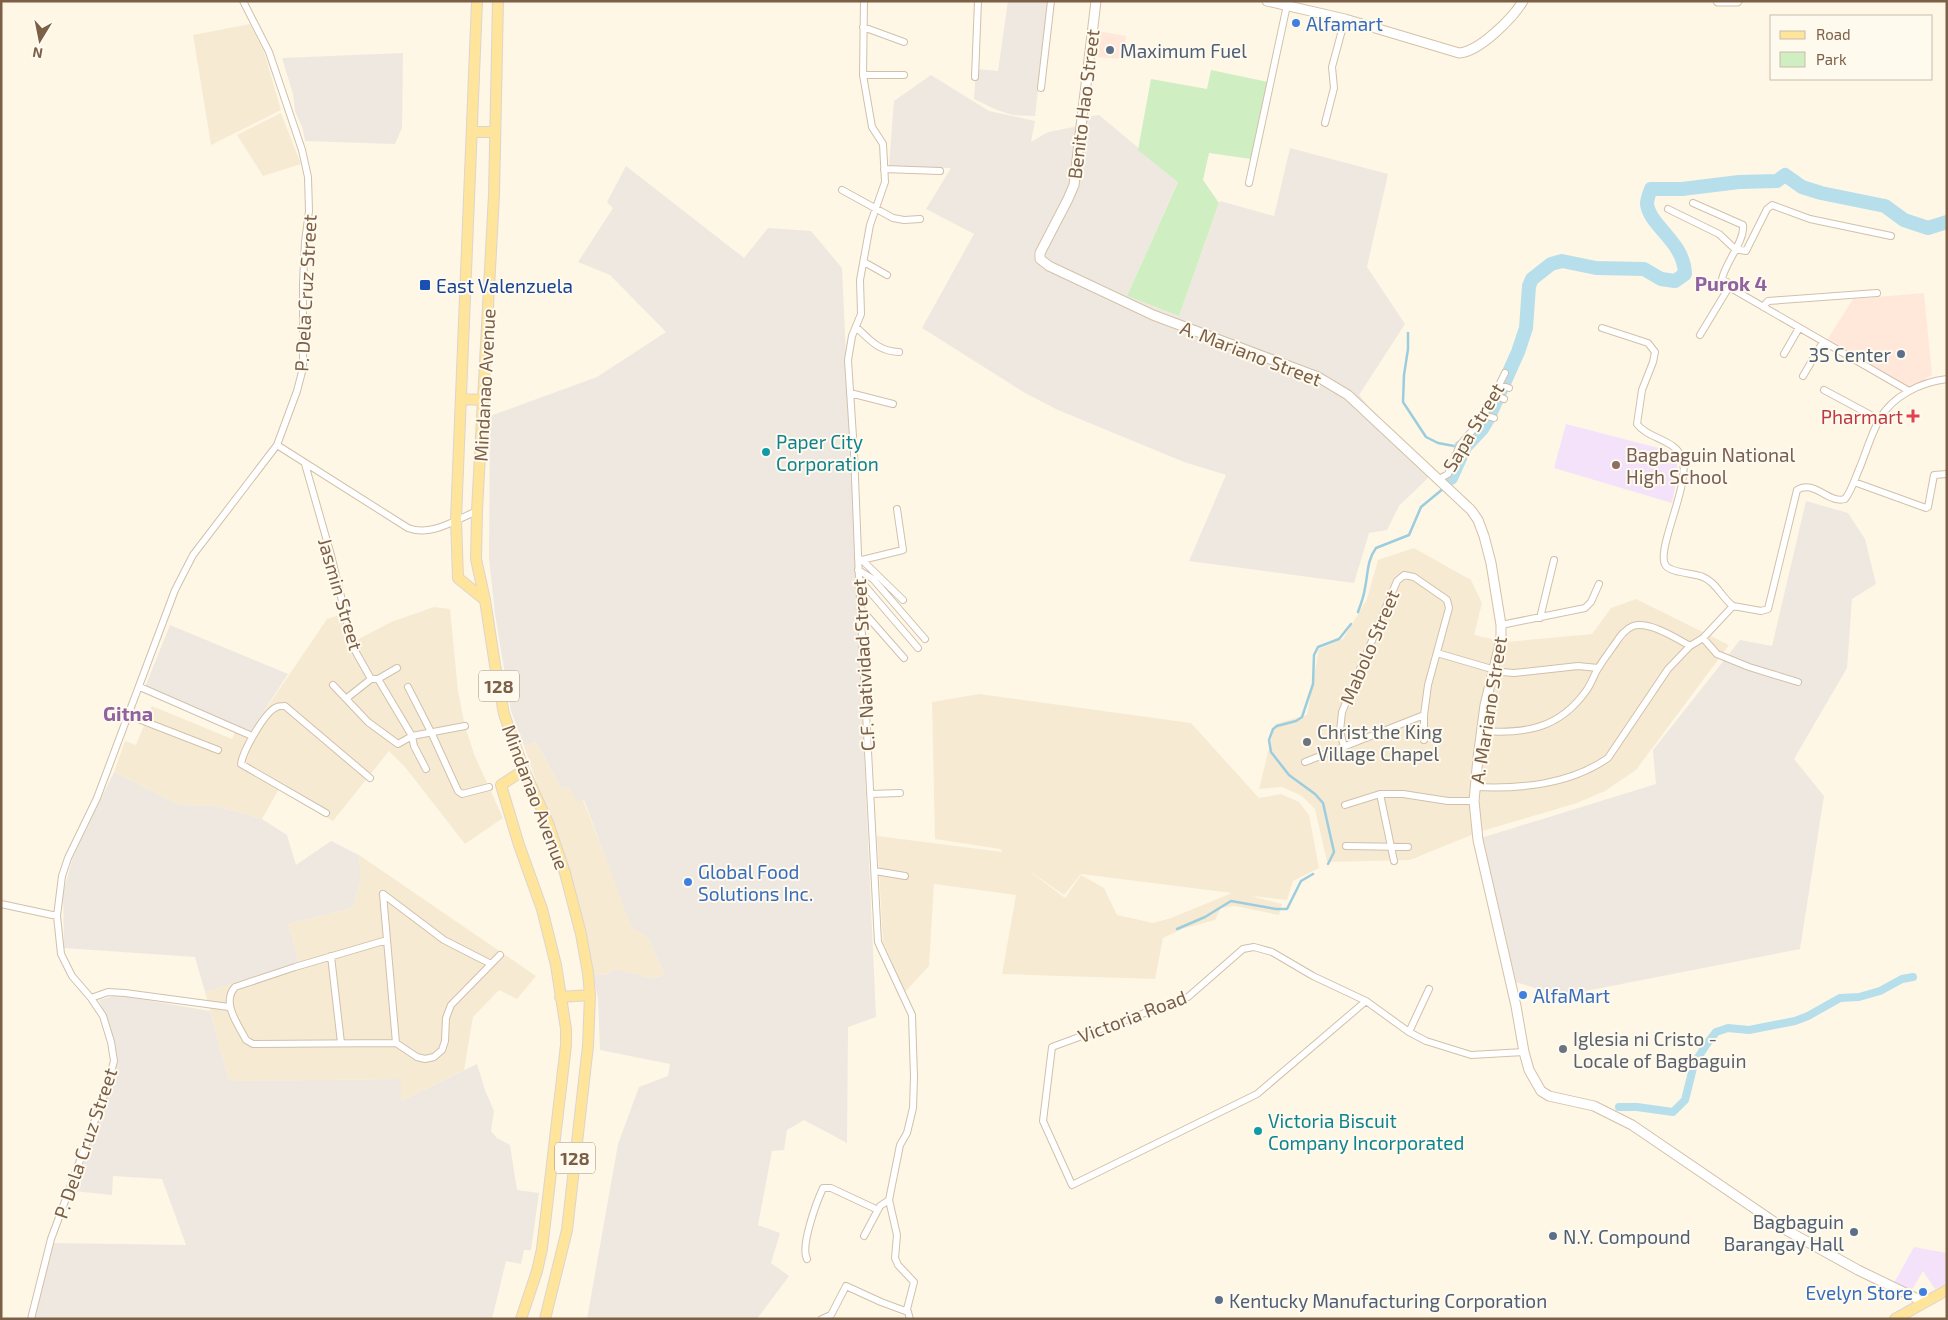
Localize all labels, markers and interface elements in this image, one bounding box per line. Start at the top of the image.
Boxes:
place label: Alfamart [1306,12,1383,35]
north arrow [15,15,65,65]
legend [1770,15,1933,80]
marker: Alfamart [1290,17,1302,29]
text: Road [1816,25,1851,43]
street label: Benito Hao Street [1062,28,1104,180]
place label: Maximum Fuel [1120,39,1247,62]
text: N [31,44,44,63]
marker: Maximum Fuel [1104,44,1116,56]
text: Park [1816,50,1847,68]
street label: P. Dela Cruz Street [289,214,321,372]
district label: Purok 4 [1695,271,1768,295]
place label: East Valenzuela [436,274,573,297]
marker: East Valenzuela [418,278,432,292]
street label: Mindanao Avenue [469,308,499,462]
street label: A. Mariano Street [1177,316,1325,390]
place label: 3S Center [1808,343,1891,366]
marker: 3S Center [1895,348,1907,360]
street label: Sapa Street [1437,378,1509,476]
place label: Pharmart [1821,405,1903,428]
marker: Pharmart [1907,410,1919,422]
place label: Paper City Corporation [776,430,879,475]
place label: Bagbaguin National High School [1626,443,1796,488]
marker: Paper City Corporation [760,446,772,458]
marker: Bagbaguin National High School [1610,459,1622,471]
street label: Jasmin Street [314,535,368,653]
street label: C.F. Natividad Street [847,578,879,752]
street label: Mabolo Street [1335,586,1403,708]
street label: A. Mariano Street [1465,635,1511,785]
road number: 128 [479,670,519,701]
district label: Gitna [103,701,153,725]
place label: Christ the King Village Chapel [1317,720,1443,765]
street label: Mindanao Avenue [498,721,574,873]
marker: Christ the King Village Chapel [1301,736,1313,748]
place label: Global Food Solutions Inc. [698,860,813,905]
marker: Global Food Solutions Inc. [682,876,694,888]
place label: AlfaMart [1533,984,1610,1007]
street label: Victoria Road [1074,985,1190,1047]
marker: AlfaMart [1517,989,1529,1001]
place label: Iglesia ni Cristo - Locale of Bagbaguin [1573,1027,1746,1072]
marker: Iglesia ni Cristo - Locale of Bagbaguin [1557,1043,1569,1055]
street label: P. Dela Cruz Street [48,1065,122,1221]
place label: Victoria Biscuit Company Incorporated [1268,1109,1464,1154]
marker: Victoria Biscuit Company Incorporated [1252,1125,1264,1137]
road number: 128 [555,1142,595,1174]
place label: Bagbaguin Barangay Hall [1723,1210,1844,1255]
place label: N.Y. Compound [1563,1225,1691,1248]
marker: Bagbaguin Barangay Hall [1848,1226,1860,1238]
marker: N.Y. Compound [1547,1230,1559,1242]
place label: Evelyn Store [1805,1281,1913,1304]
marker: Evelyn Store [1917,1286,1929,1298]
place label: Kentucky Manufacturing Corporation [1229,1289,1547,1312]
marker: Kentucky Manufacturing Corporation [1213,1294,1225,1306]

